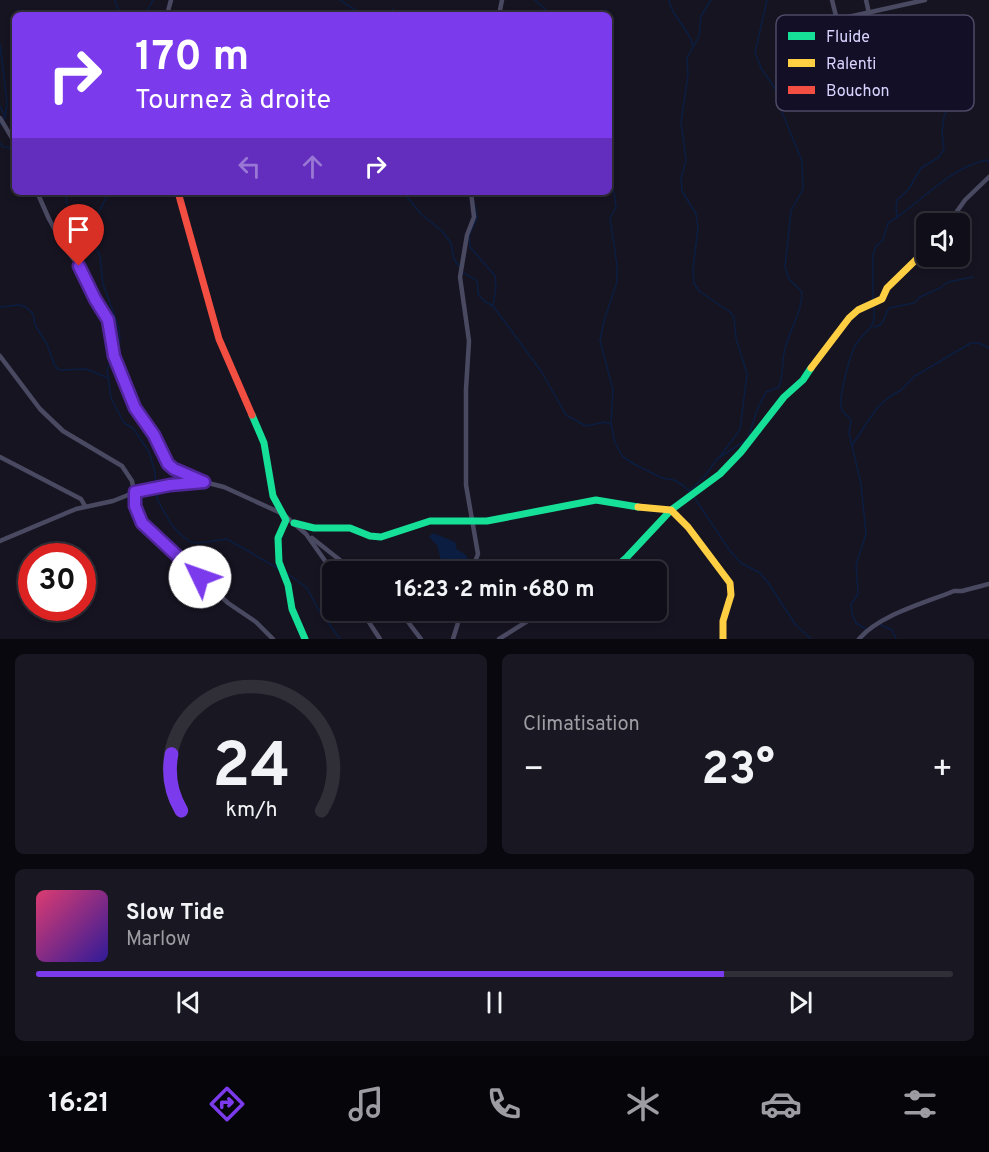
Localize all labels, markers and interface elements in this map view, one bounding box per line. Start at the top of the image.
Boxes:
legend [776,15,974,111]
text: Fluide [826,28,870,48]
text: 170 m [135,32,249,85]
icon: right [36,36,114,114]
text: Ralenti [826,55,876,75]
text: Bouchon [826,82,890,102]
text: Tournez à droite [135,84,331,118]
icon: left [233,150,266,183]
icon: ahead [296,150,329,183]
icon: right [359,150,392,183]
pin [53,204,104,266]
icon: arrive [62,213,95,246]
map controls [916,213,970,267]
button: sound [916,213,970,267]
speed limit sign: 30 [18,543,96,621]
position arrow [168,545,232,609]
text: 16:23 · 2 min · 680 m [394,577,595,604]
text: Climatisation [523,712,640,738]
text: 24 [212,730,290,809]
text: 23° [701,743,775,800]
text: − [523,750,544,792]
text: + [932,750,953,792]
text: km/h [225,797,277,824]
text: Slow Tide [126,900,225,927]
text: Marlow [126,927,190,953]
icon: previous [172,986,205,1019]
icon: pause [478,986,511,1019]
icon: next [784,986,817,1019]
icon: directions [206,1083,248,1125]
icon: music [345,1083,387,1125]
icon: phone [483,1083,525,1125]
icon: climate [622,1083,664,1125]
icon: car [760,1083,802,1125]
icon: filters [899,1083,941,1125]
text: 16:21 [48,1087,110,1121]

